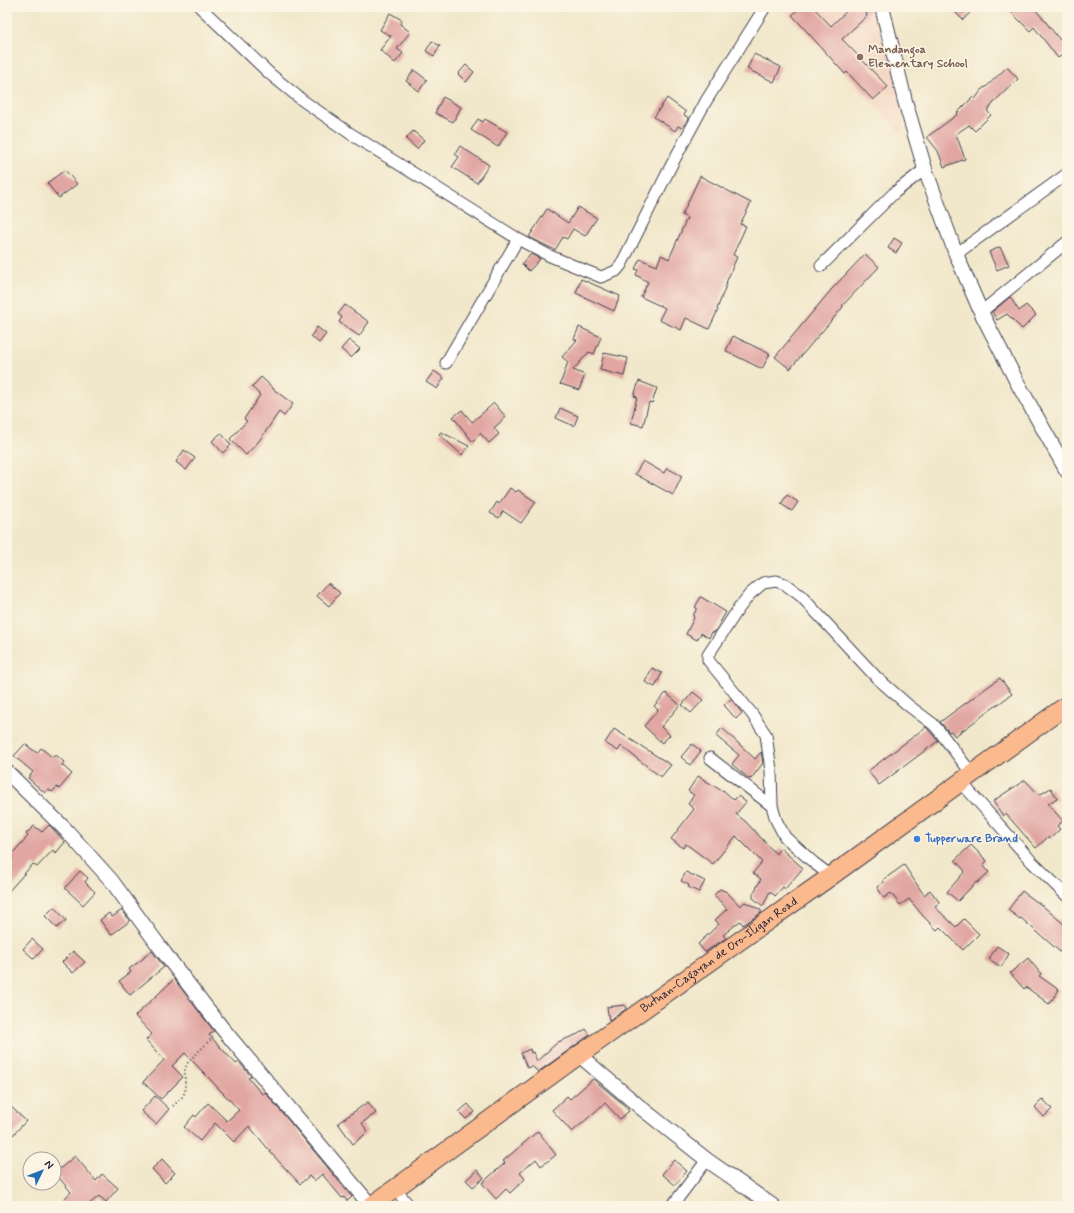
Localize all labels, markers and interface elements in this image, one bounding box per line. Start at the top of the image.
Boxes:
place label: Mandangoa Elementary School [868,42,968,72]
marker: Mandangoa Elementary School [855,52,865,62]
place label: Tupperware Brand [925,831,1018,847]
marker: Tupperware Brand [912,834,922,844]
street label: Butuan-Cagayan de Oro-Iligan Road [637,894,801,1017]
north arrow [22,1151,62,1191]
text: N [41,1157,56,1172]

